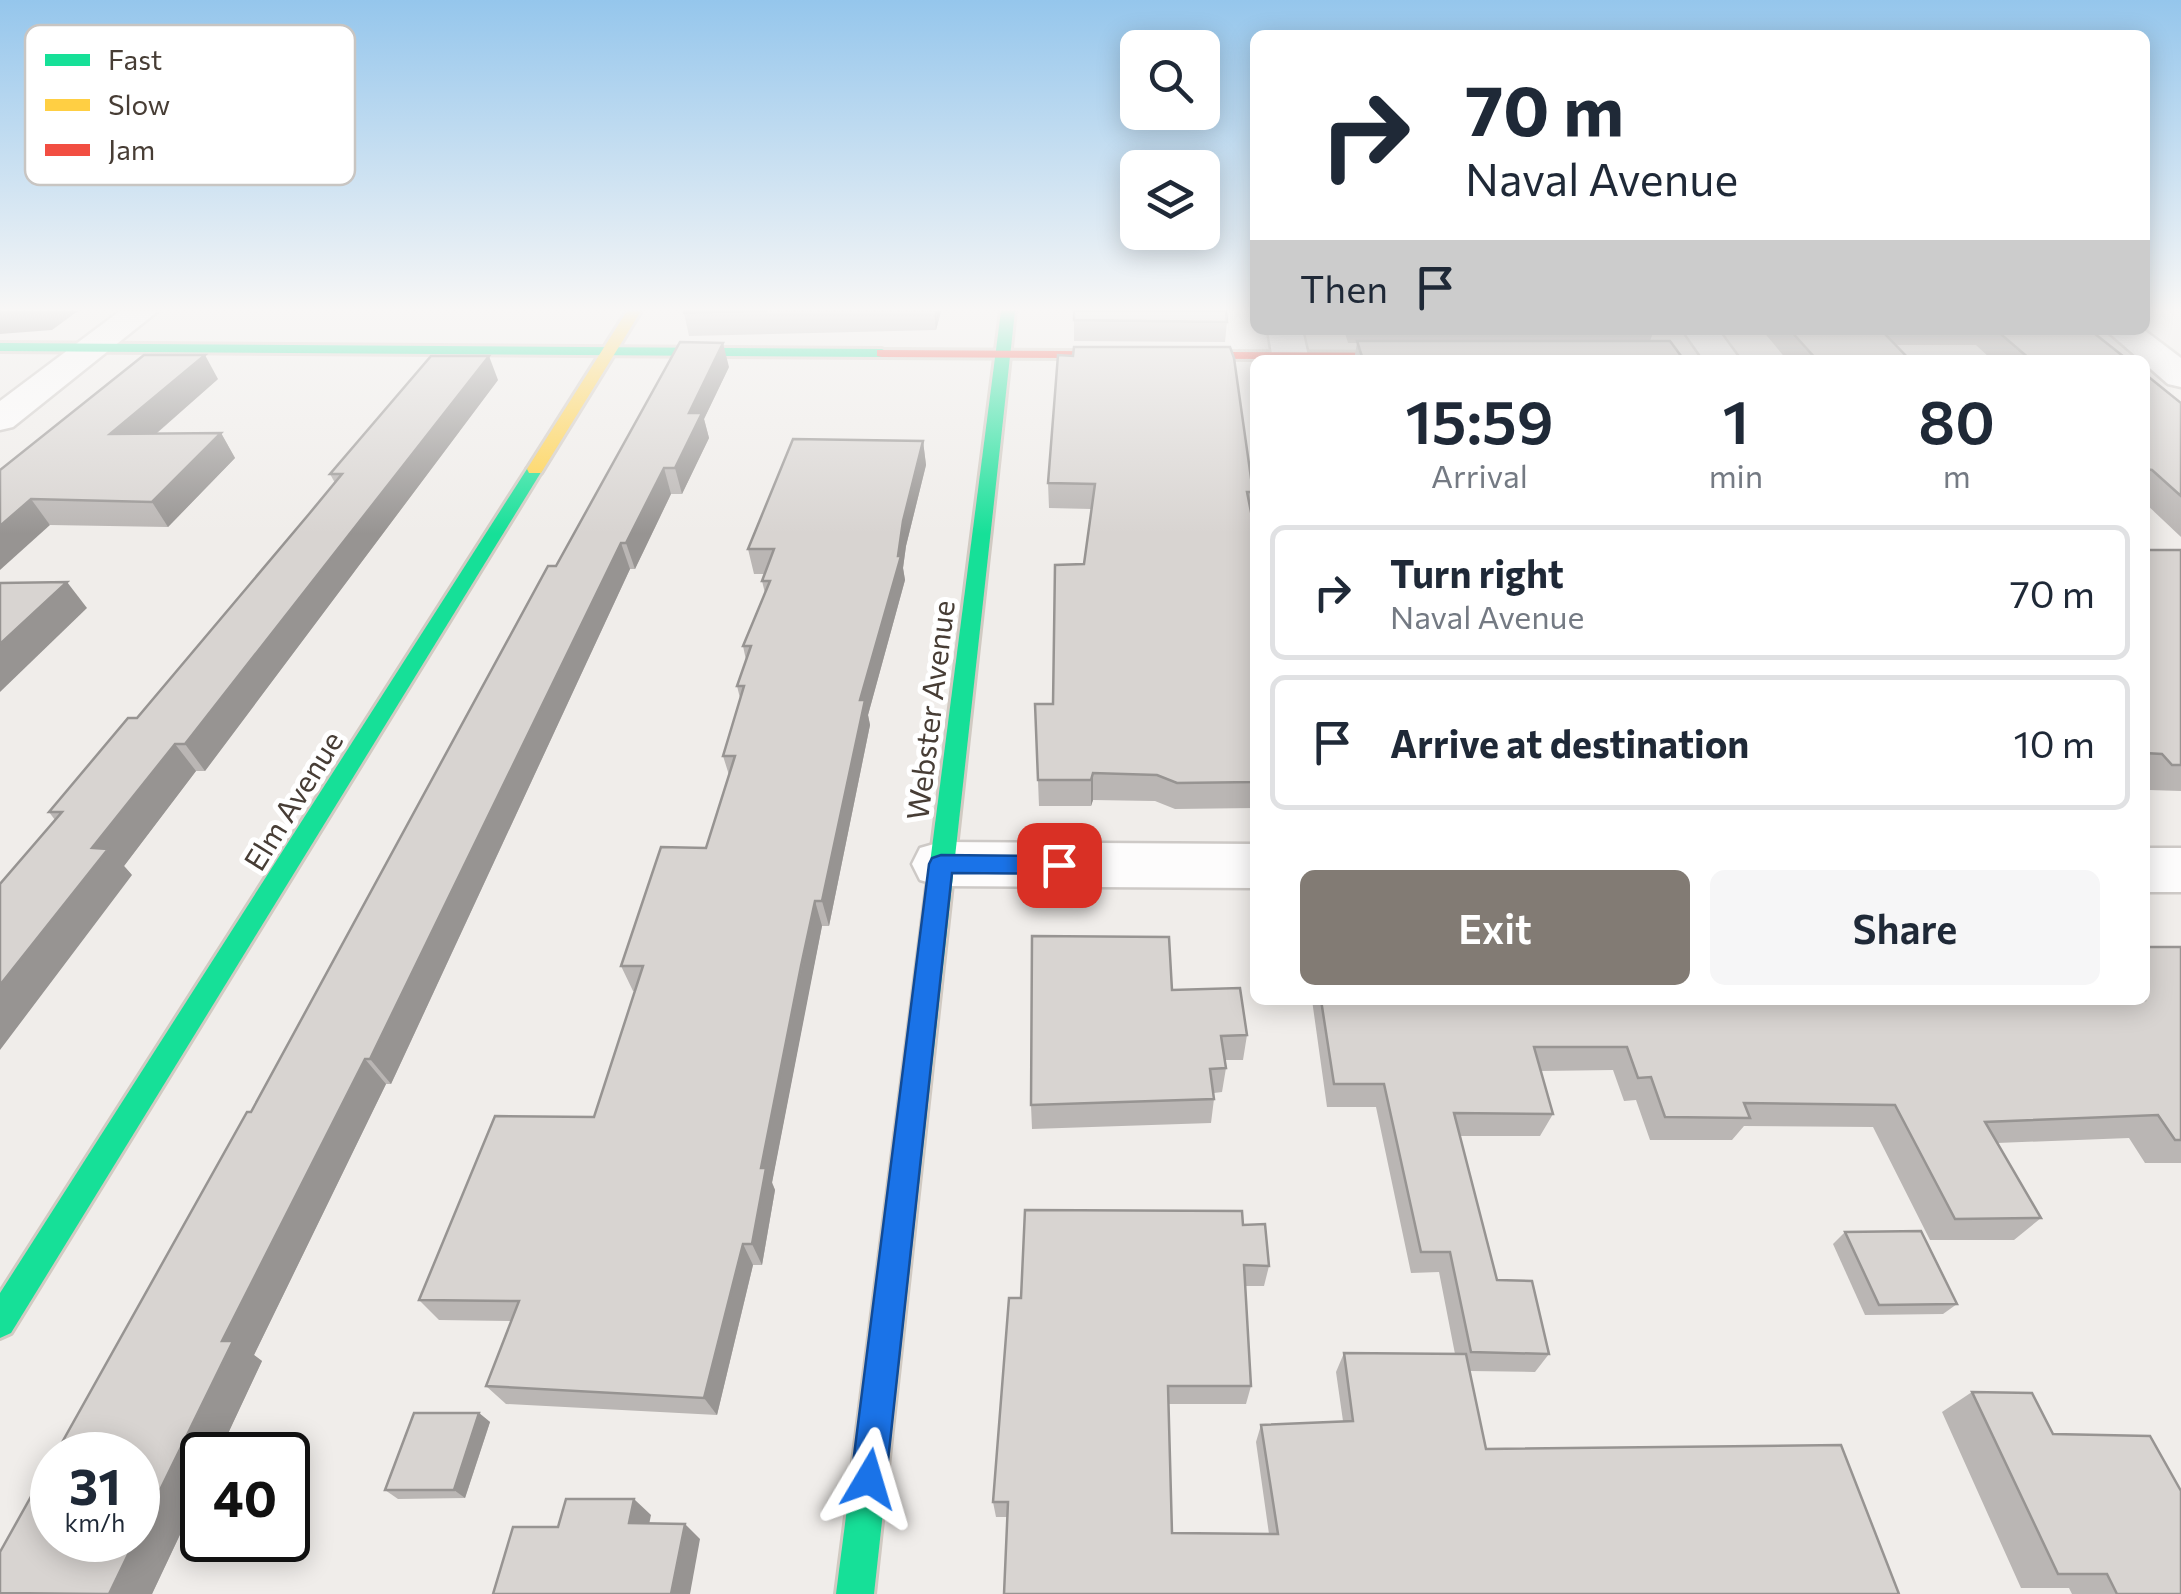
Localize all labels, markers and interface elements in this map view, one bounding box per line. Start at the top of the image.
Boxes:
legend [25,25,355,185]
map controls [1120,30,1220,250]
button: search [1120,30,1220,130]
text: Fast [108,42,162,76]
text: 70 m [1465,65,1624,150]
icon: right [1300,70,1430,200]
text: Slow [108,87,170,121]
text: Jam [108,132,155,166]
button: layers [1120,150,1220,250]
text: Naval Avenue [1465,150,1738,205]
icon: arrive [1408,260,1463,315]
text: Then [1300,264,1388,311]
text: 15:59 [1405,383,1554,456]
text: 1 [1723,383,1749,456]
text: 80 [1918,383,1995,456]
text: Arrival [1431,455,1528,495]
text: min [1709,455,1763,495]
text: m [1943,455,1971,495]
text: Turn right [1390,549,1564,596]
icon: right [1305,565,1360,620]
text: 70 m [2010,569,2095,616]
text: Naval Avenue [1390,596,1584,636]
street label: Webster Avenue [897,598,961,822]
icon: arrive [1305,715,1360,770]
text: Arrive at destination [1390,719,1749,766]
text: 10 m [2014,719,2095,766]
street label: Elm Avenue [235,723,349,877]
pin [1017,823,1102,908]
icon: arrive [1032,838,1087,893]
button: Exit [1300,870,1690,985]
button: Share [1710,870,2100,985]
position arrow [817,1427,921,1531]
speed limit sign: 40 [180,1432,310,1562]
text: 31 [69,1454,121,1515]
text: km/h [65,1507,125,1537]

